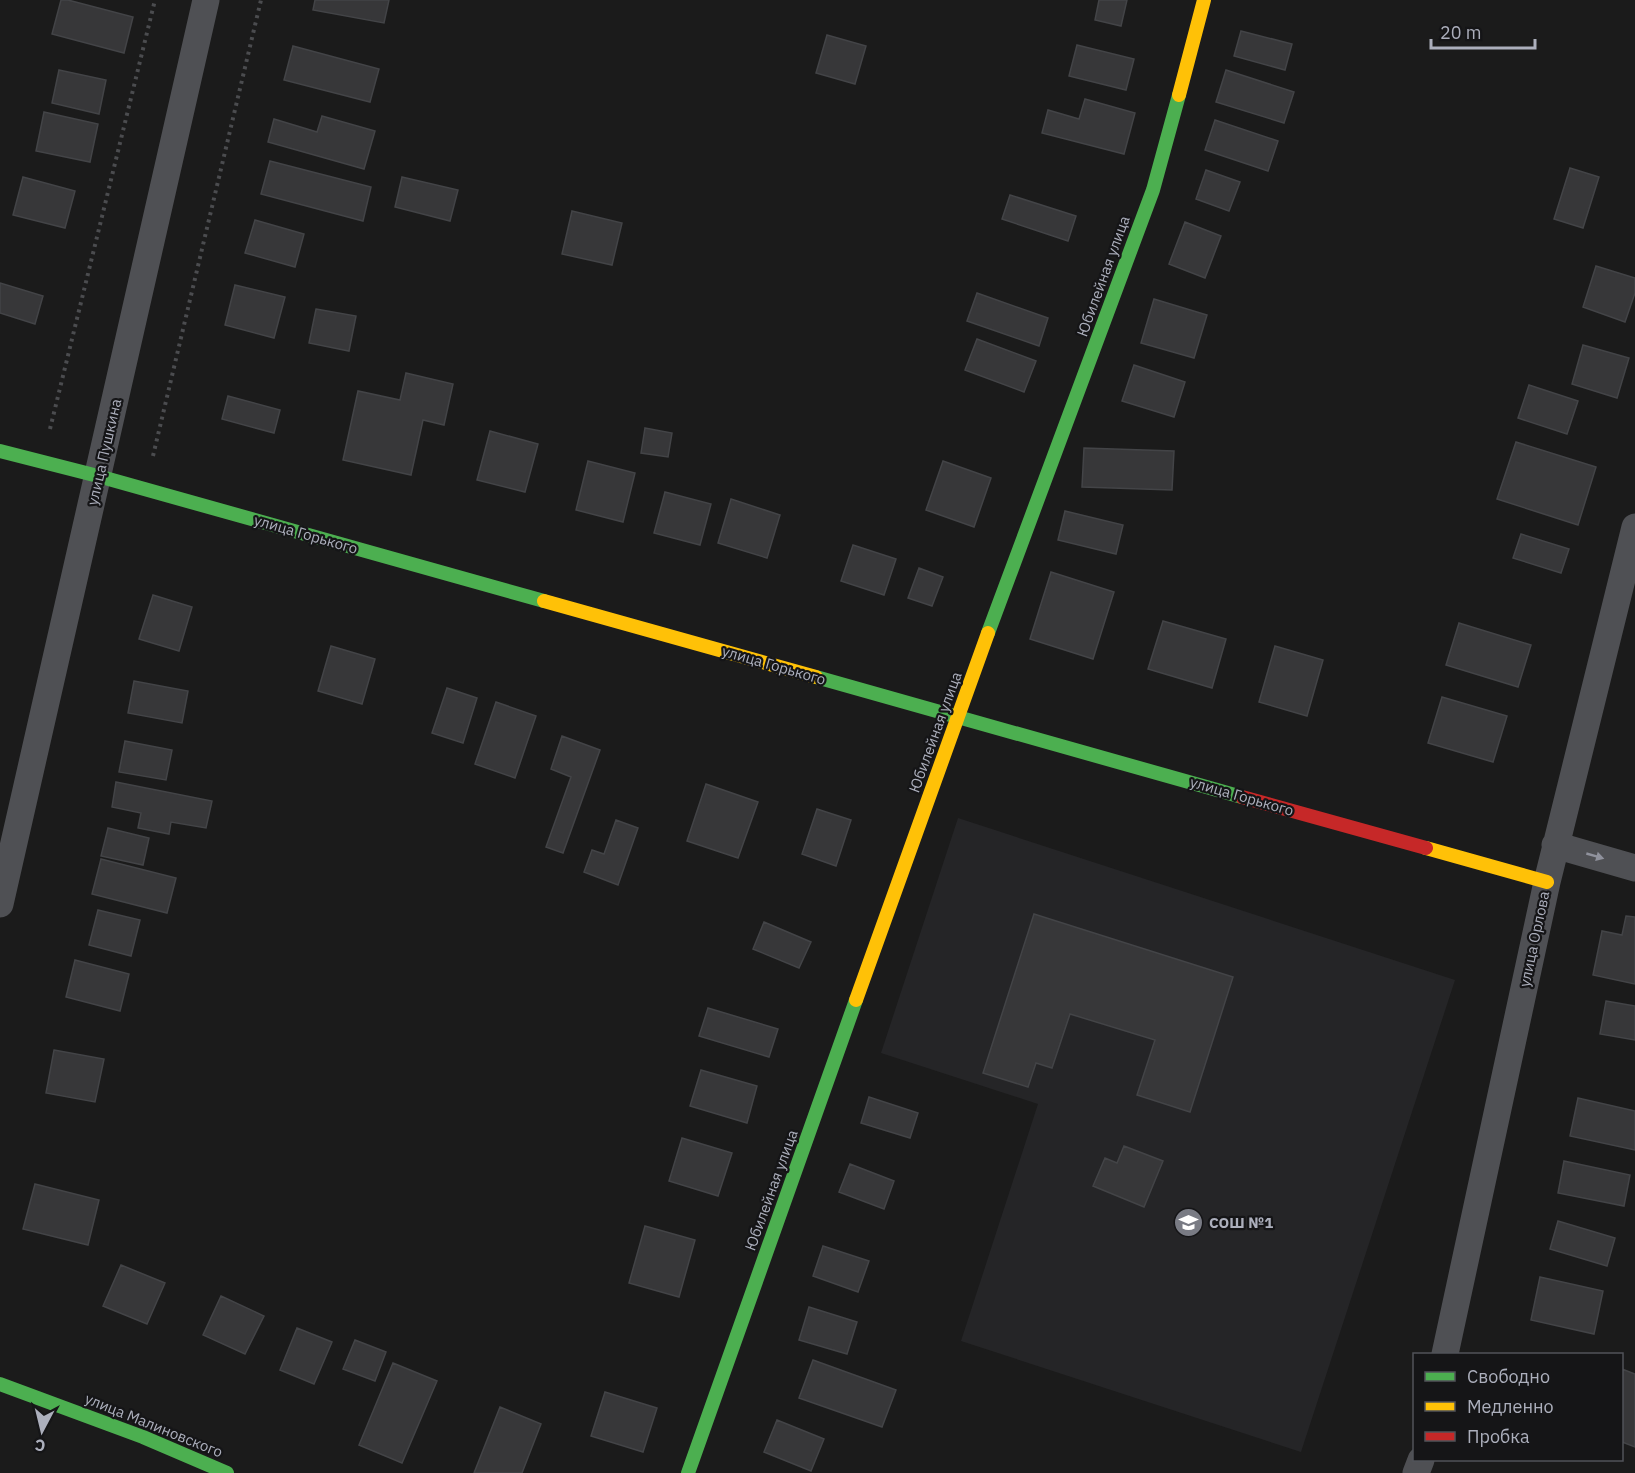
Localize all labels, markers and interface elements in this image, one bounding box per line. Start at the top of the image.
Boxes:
scale bar [1431,12,1534,50]
text: 20 m [1440,21,1482,44]
street label: Юбилейная улица [1072,213,1134,339]
street label: улица Пушкина [83,397,125,507]
street label: улица Горького [252,510,360,558]
street label: улица Горького [720,641,828,689]
street label: Юбилейная улица [904,669,966,795]
street label: улица Горького [1188,772,1296,820]
one-way arrow [1586,852,1604,861]
street label: улица Орлова [1515,889,1553,989]
street label: Юбилейная улица [740,1127,802,1253]
school or university icon: СОШ №1 [1172,1206,1204,1238]
place label: СОШ №1 [1209,1213,1273,1232]
legend [1413,1353,1623,1461]
text: Свободно [1467,1365,1550,1388]
street label: улица Малиновского [82,1389,226,1461]
text: Медленно [1467,1395,1554,1418]
north arrow [12,1401,72,1461]
text: Пробка [1467,1425,1530,1448]
text: С [34,1435,47,1456]

